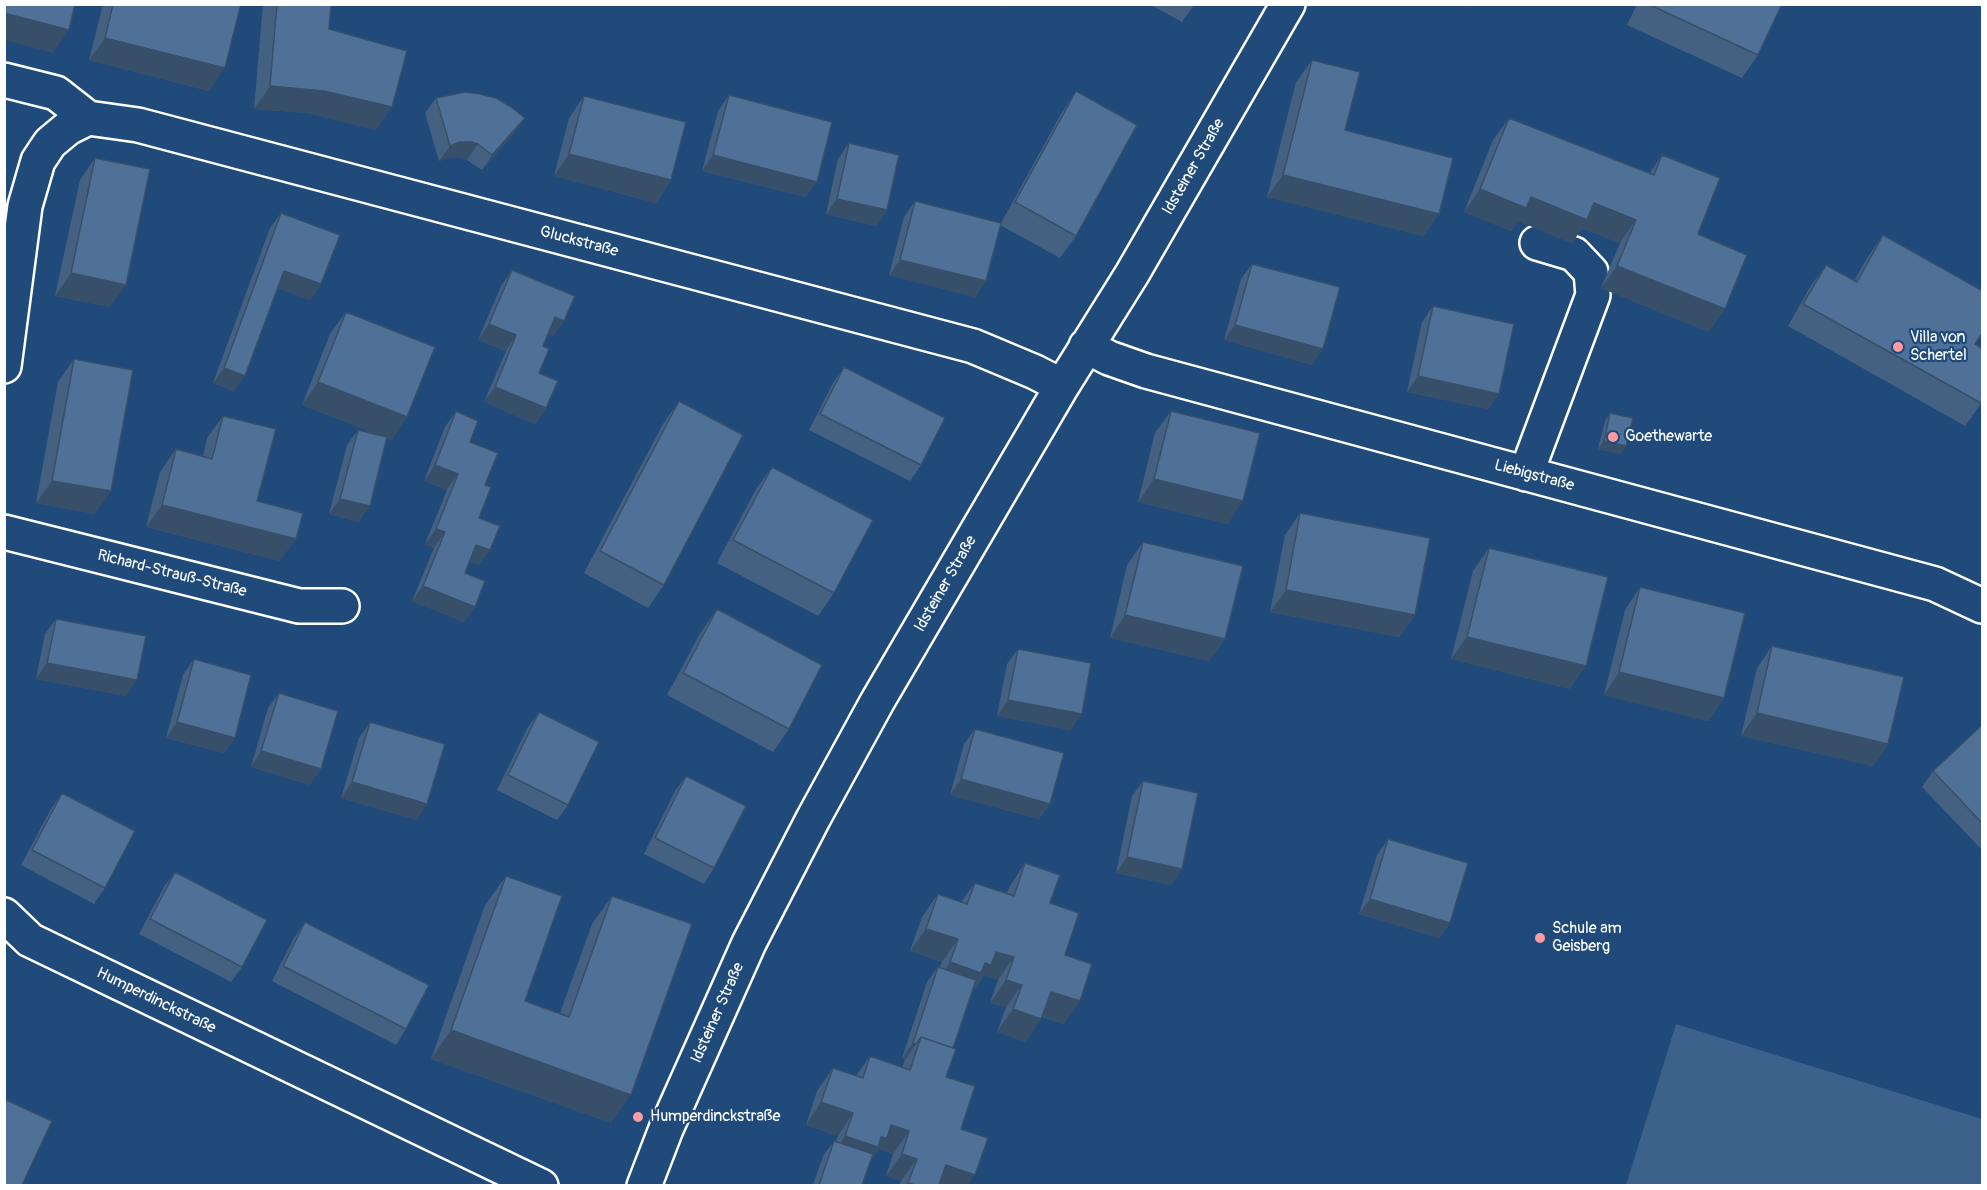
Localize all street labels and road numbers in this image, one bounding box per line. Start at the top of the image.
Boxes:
street label: Idsteiner Straße [1159,115,1229,219]
street label: Gluckstraße [538,222,620,262]
street label: Liebigstraße [1492,456,1576,496]
street label: Idsteiner Straße [911,532,981,636]
street label: Richard-Strauß-Straße [95,546,249,602]
street label: Idsteiner Straße [687,960,749,1066]
street label: Humperdinckstraße [93,964,219,1038]

